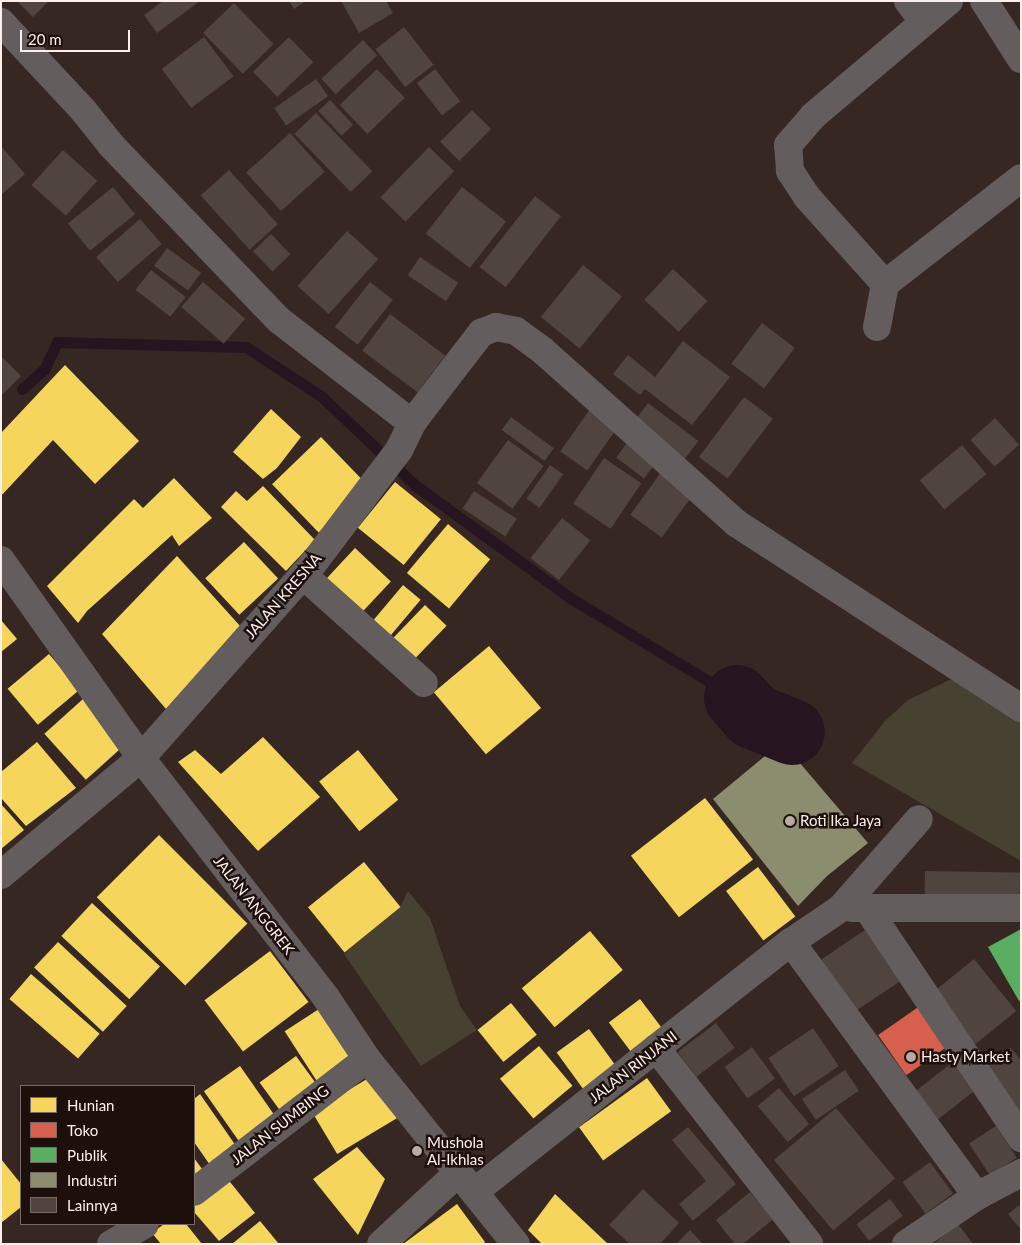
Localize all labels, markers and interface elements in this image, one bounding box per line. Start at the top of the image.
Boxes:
scale bar [22,20,132,52]
text: 20 m [28,30,62,48]
street label: JALAN KRESNA [241,550,325,642]
place label: Roti Ika Jaya [800,812,882,830]
marker: Roti Ika Jaya [784,815,796,827]
street label: JALAN ANGGREK [210,852,298,958]
street label: JALAN RINJANI [585,1027,681,1107]
place label: Hasty Market [921,1048,1010,1066]
marker: Hasty Market [905,1051,917,1063]
street label: JALAN SUMBING [228,1081,332,1169]
legend [20,1085,195,1225]
text: Hunian [67,1096,114,1114]
text: Toko [67,1121,98,1139]
place label: Mushola Al-Ikhlas [427,1133,484,1168]
marker: Mushola Al-Ikhlas [411,1145,423,1157]
text: Publik [67,1146,107,1164]
text: Industri [67,1171,117,1189]
text: Lainnya [67,1196,117,1214]

